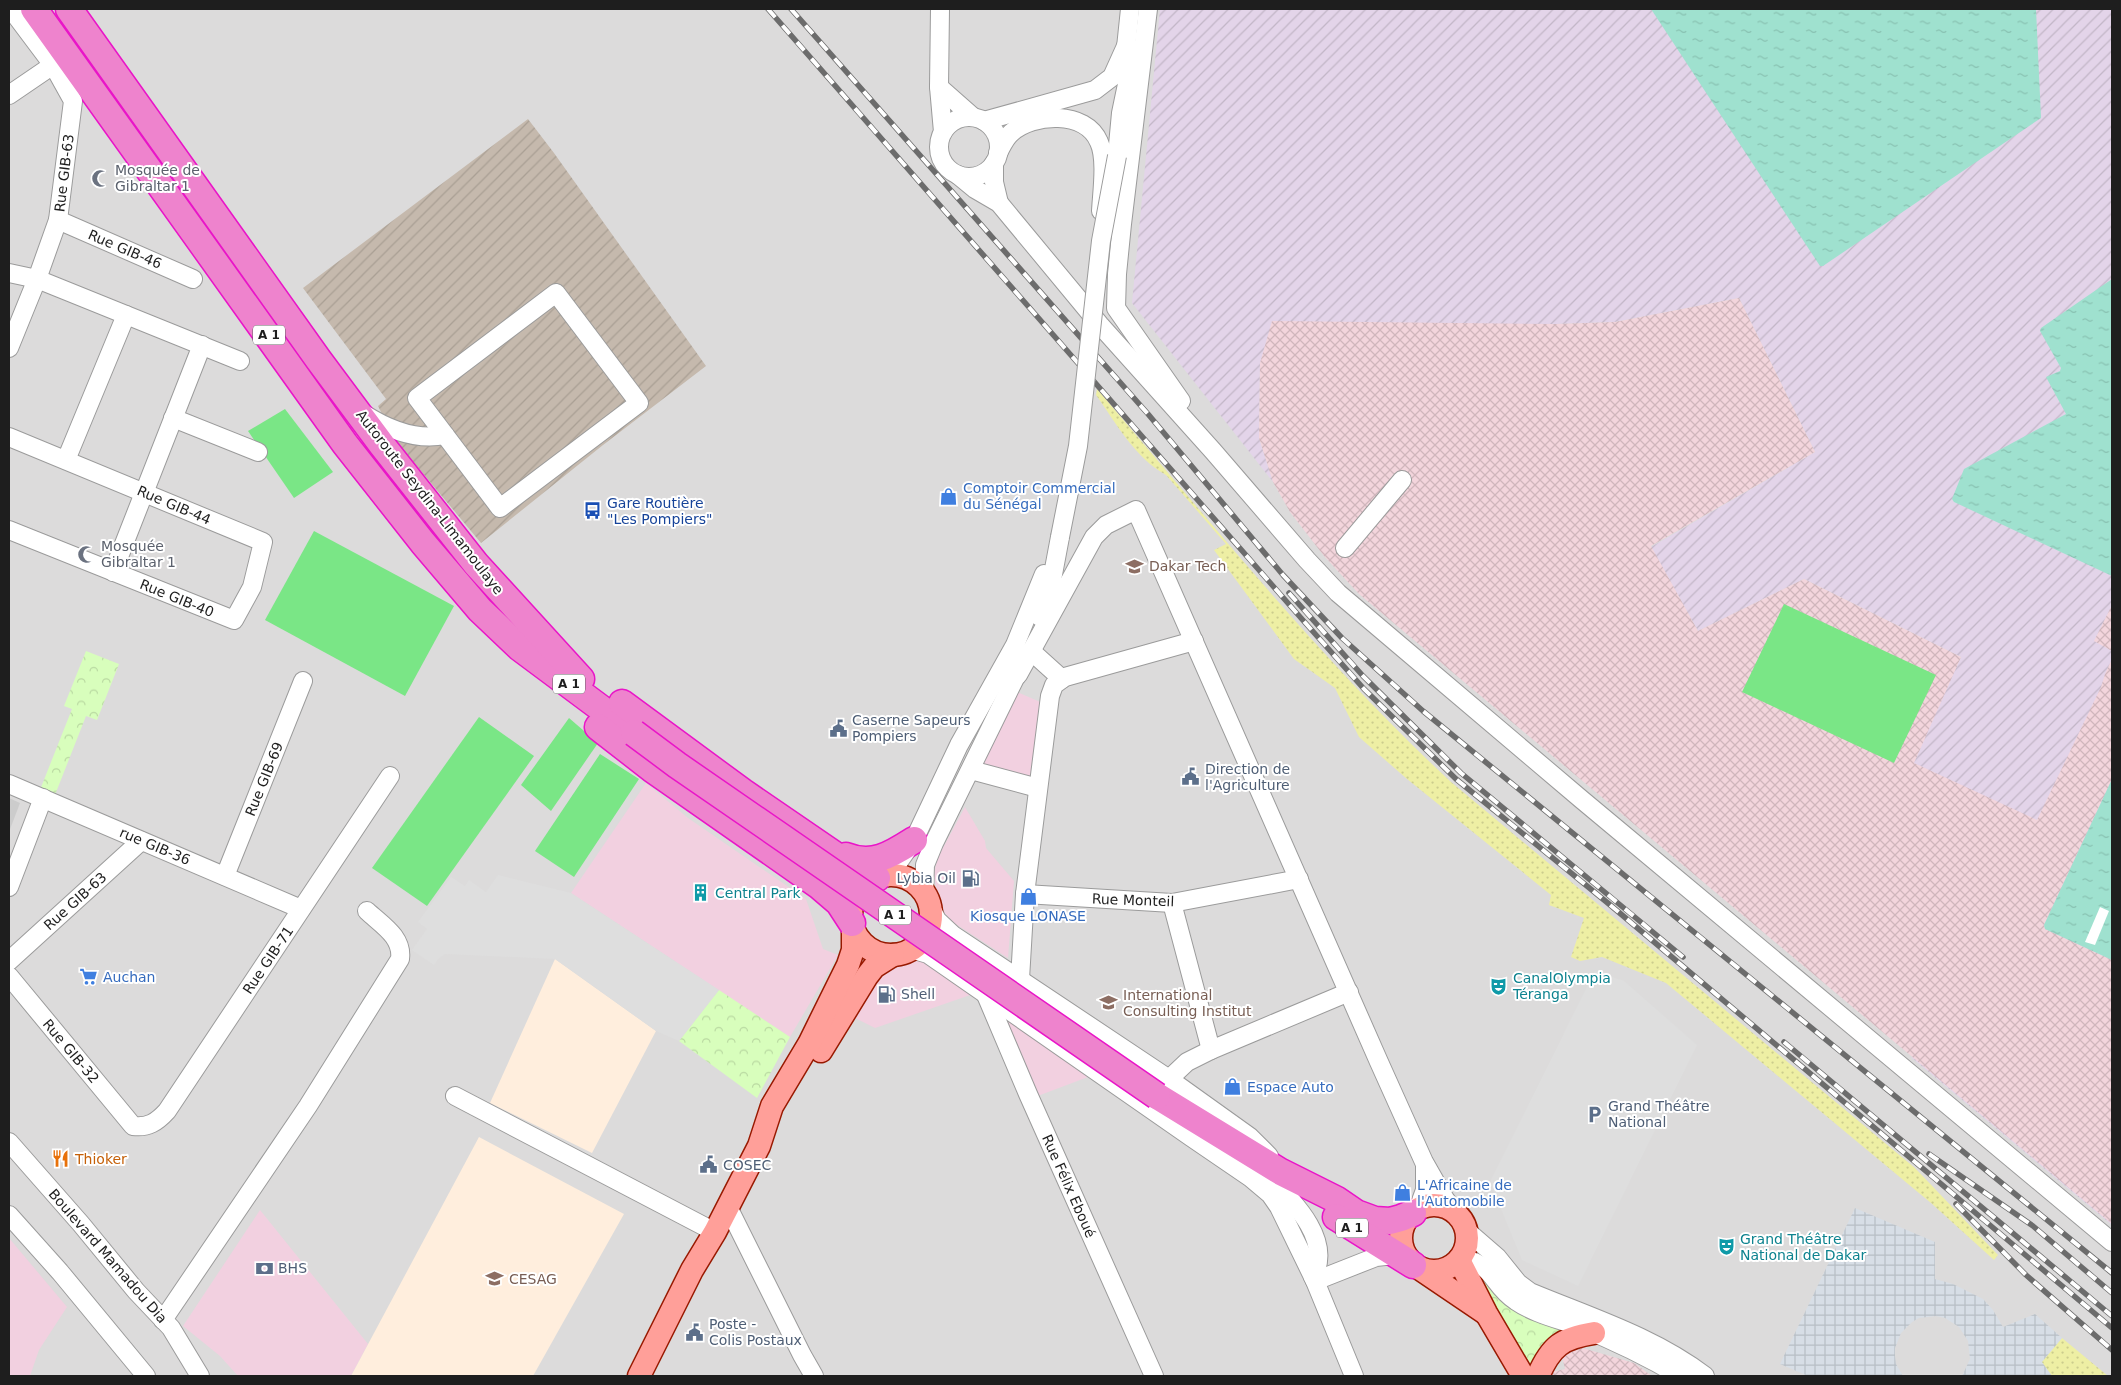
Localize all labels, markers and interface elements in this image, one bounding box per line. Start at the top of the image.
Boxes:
street label: Rue GIB-63 [51,133,77,213]
place label: Mosquée de Gibraltar 1 [115,162,200,194]
mosque icon: Mosquée de Gibraltar 1 [91,168,111,188]
street label: Rue GIB-46 [86,226,164,272]
road number: A 1 [253,326,285,344]
street label: Autoroute Seydina-Limamoulaye [353,407,507,597]
place label: Comptoir Commercial du Sénégal [963,480,1116,512]
street label: Rue GIB-44 [135,482,213,528]
shop icon: Comptoir Commercial du Sénégal [939,486,959,506]
place label: Gare Routière "Les Pompiers" [607,495,712,527]
bus stop icon: Gare Routière "Les Pompiers" [583,501,603,521]
place label: Mosquée Gibraltar 1 [101,538,176,570]
mosque icon: Mosquée Gibraltar 1 [77,544,97,564]
school or university icon: Dakar Tech [1125,556,1145,576]
place label: Dakar Tech [1149,558,1226,574]
street label: Rue GIB-40 [138,576,216,620]
road number: A 1 [553,674,585,694]
place label: Caserne Sapeurs Pompiers [852,712,971,744]
public building icon: Caserne Sapeurs Pompiers [828,718,848,738]
street label: Rue GIB-69 [242,740,286,818]
place label: Direction de l'Agriculture [1205,761,1290,793]
public building icon: Direction de l'Agriculture [1181,767,1201,787]
street label: rue GIB-36 [117,824,193,868]
fuel station icon: Lybia Oil [960,868,980,888]
street label: Rue GIB-63 [40,869,110,933]
place label: Lybia Oil [897,870,956,886]
building icon: Central Park [691,883,711,903]
place label: Central Park [715,885,802,901]
shop icon: Kiosque LONASE [1018,886,1038,906]
street label: Rue Monteil [1092,891,1174,909]
road number: A 1 [879,906,911,924]
place label: Kiosque LONASE [970,908,1086,924]
street label: Rue GIB-71 [239,923,297,997]
supermarket icon: Auchan [79,967,99,987]
place label: Auchan [103,969,155,985]
place label: CanalOlympia Téranga [1512,970,1611,1002]
theatre icon: CanalOlympia Téranga [1489,976,1509,996]
fuel station icon: Shell [877,984,897,1004]
place label: Shell [901,986,935,1002]
place label: International Consulting Institut [1123,987,1252,1019]
school or university icon: International Consulting Institut [1099,993,1119,1013]
street label: Rue GIB-32 [40,1016,102,1086]
shop icon: Espace Auto [1223,1077,1243,1097]
place label: Espace Auto [1247,1079,1334,1095]
place label: Grand Théâtre National [1608,1098,1710,1130]
parking icon: Grand Théâtre National [1584,1104,1604,1124]
street label: Rue Félix Eboué [1039,1132,1099,1240]
restaurant icon: Thioker [51,1149,71,1169]
place label: Thioker [74,1151,127,1167]
public building icon: COSEC [699,1155,719,1175]
place label: COSEC [723,1157,772,1173]
place label: L'Africaine de l'Automobile [1417,1177,1512,1209]
shop icon: L'Africaine de l'Automobile [1393,1183,1413,1203]
street label: Boulevard Mamadou Dia [45,1186,171,1326]
road number: A 1 [1336,1218,1368,1238]
place label: Grand Théâtre National de Dakar [1740,1231,1867,1263]
theatre icon: Grand Théâtre National de Dakar [1716,1237,1736,1257]
bank icon: BHS [254,1258,274,1278]
place label: BHS [278,1260,307,1276]
school or university icon: CESAG [485,1269,505,1289]
place label: CESAG [509,1271,557,1287]
place label: Poste - Colis Postaux [709,1316,802,1348]
public building icon: Poste - Colis Postaux [685,1322,705,1342]

